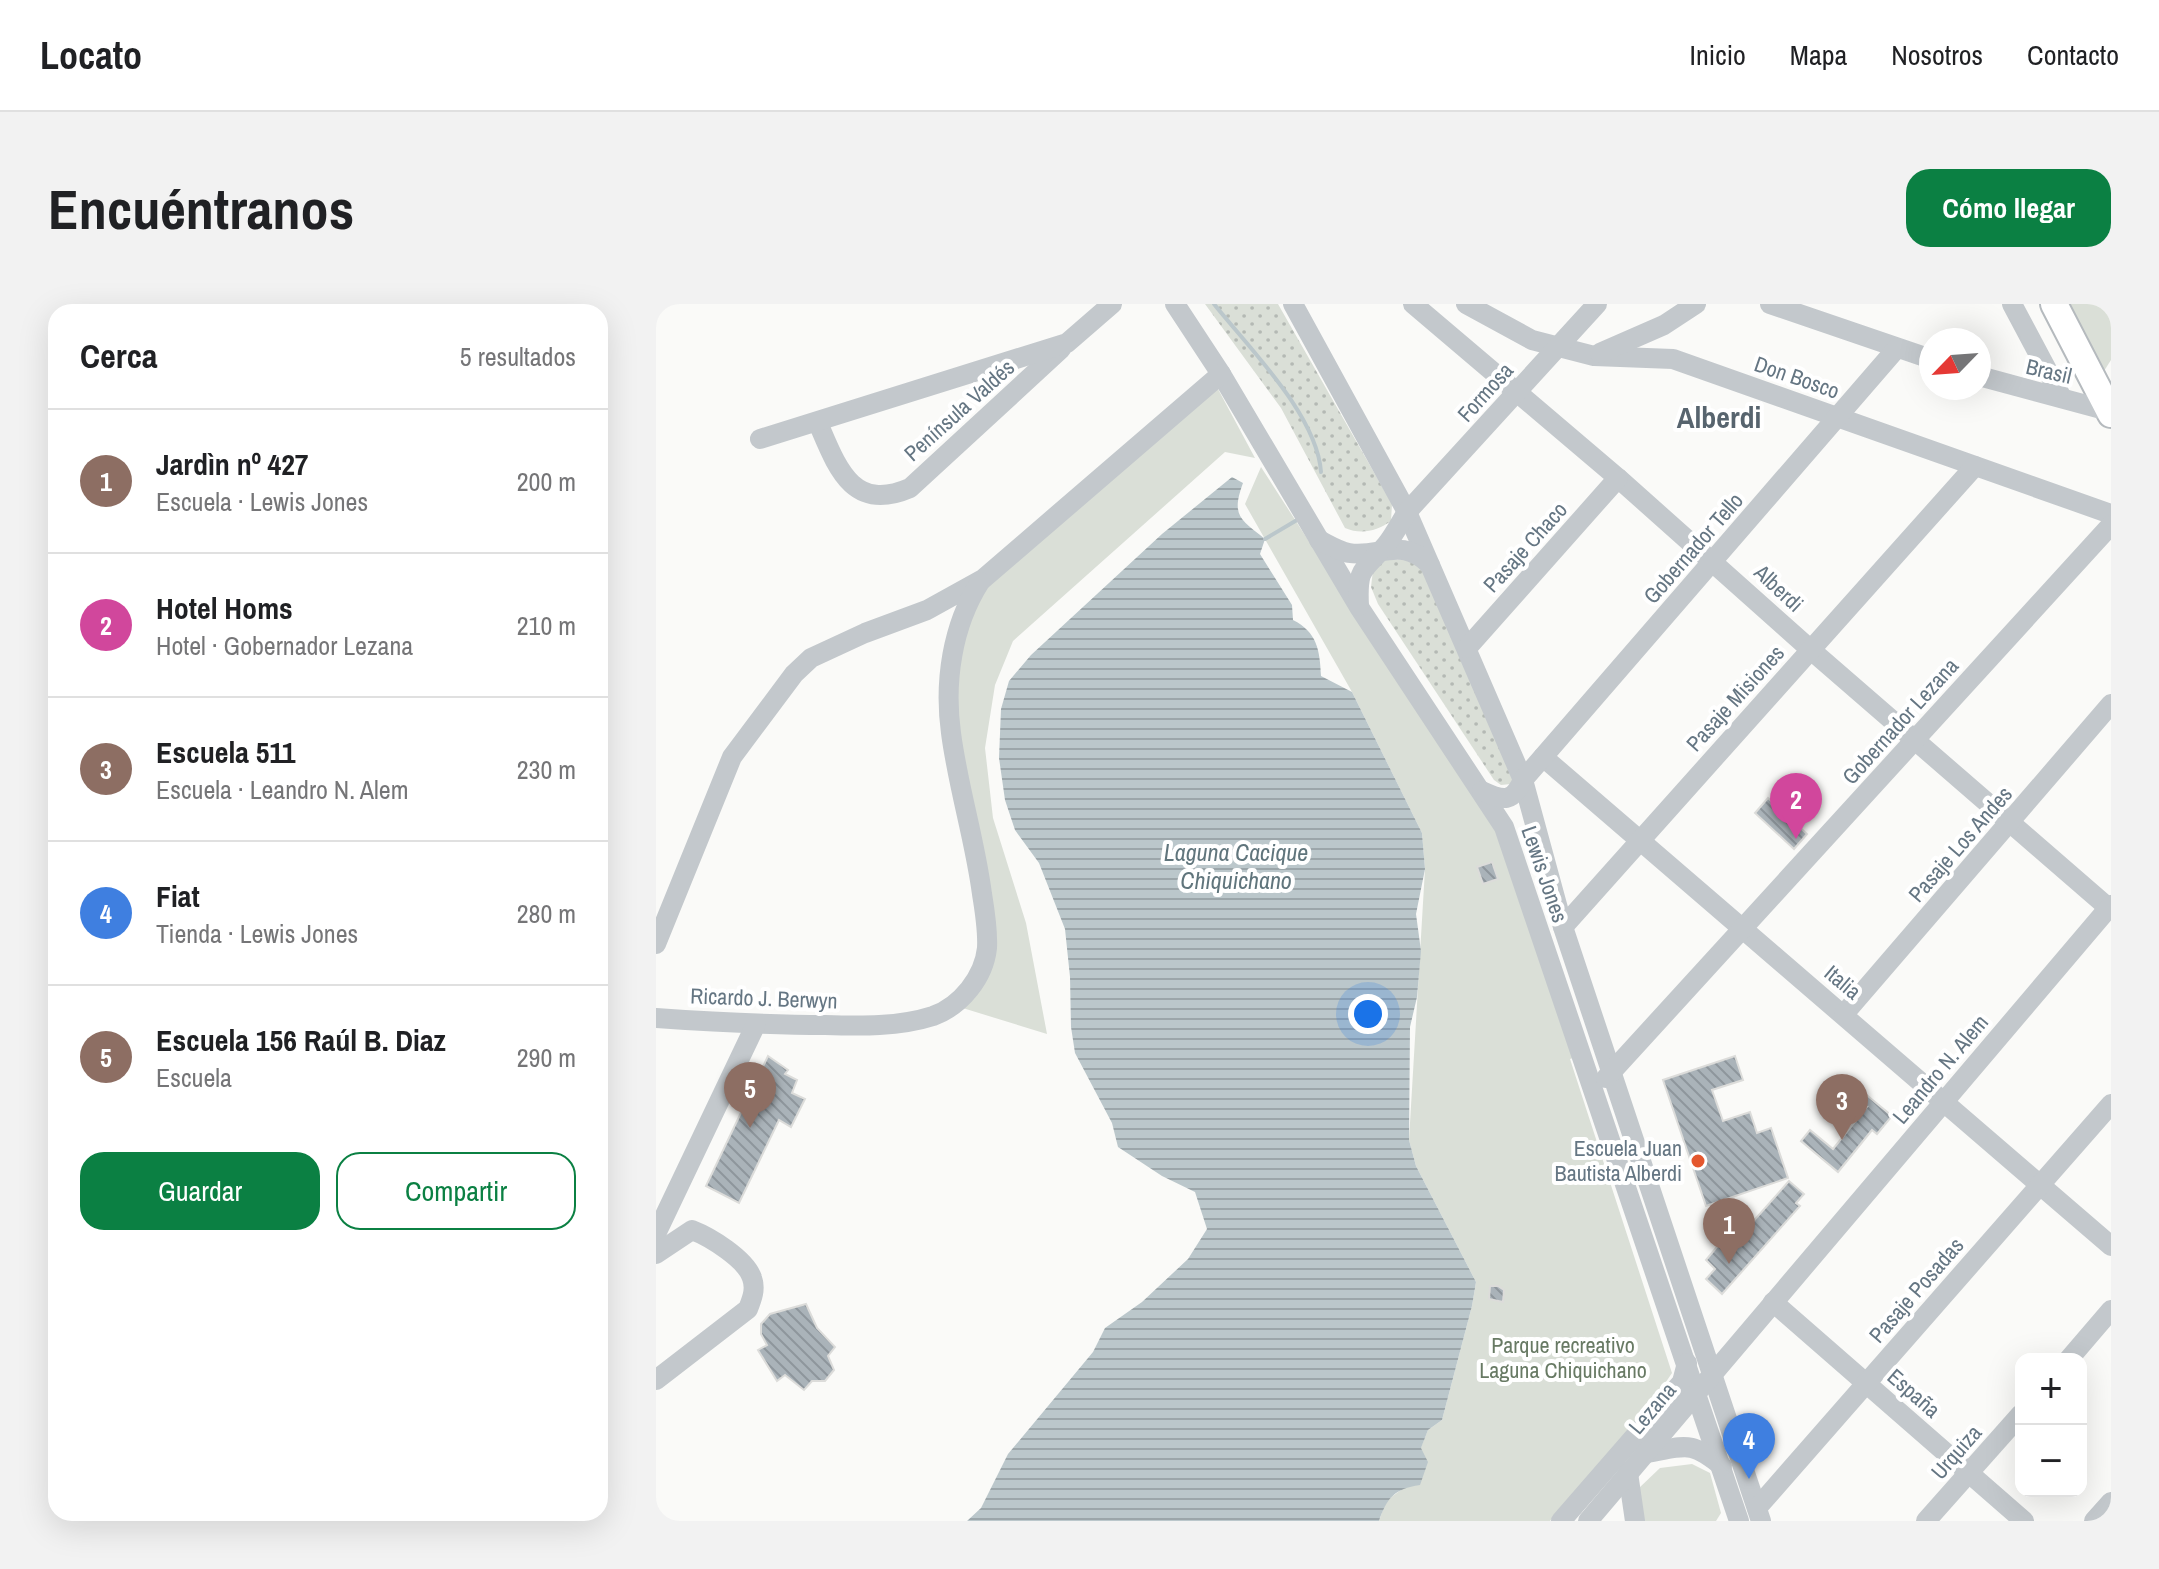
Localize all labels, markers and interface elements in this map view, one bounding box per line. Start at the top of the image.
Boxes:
text: Locato [40,30,142,81]
text: Inicio [1690,36,1746,74]
text: Mapa [1790,36,1847,74]
text: Nosotros [1891,36,1983,74]
text: Contacto [2027,36,2119,74]
button: Cómo llegar [1906,169,2111,247]
text: Encuéntranos [48,171,354,246]
north arrow [1919,328,1991,400]
text: Cerca [80,333,158,379]
text: 5 resultados [460,339,576,374]
street label: Don Bosco [1750,348,1844,406]
street label: Brasil [2023,351,2075,391]
street label: Península Valdés [897,352,1021,468]
street label: Formosa [1450,356,1520,428]
district label: Alberdi [1677,397,1761,437]
text: Jardìn nº 427 [156,444,309,484]
text: 1 [100,464,112,499]
text: 200 m [517,464,576,499]
text: Escuela · Lewis Jones [156,484,368,519]
street label: Gobernador Tello [1636,486,1750,610]
street label: Pasaje Chaco [1476,495,1574,599]
street label: Alberdi [1747,557,1810,618]
text: Hotel Homs [156,588,293,628]
text: 2 [100,608,112,643]
text: 210 m [517,608,576,643]
text: Hotel · Gobernador Lezana [156,628,413,663]
street label: Pasaje Misiones [1679,638,1791,758]
street label: Gobernador Lezana [1835,651,1965,791]
text: Escuela 511 [156,732,296,772]
text: 3 [100,752,112,787]
text: 230 m [517,752,576,787]
text: Escuela · Leandro N. Alem [156,772,408,807]
pin: 2 [1770,773,1822,839]
street label: Pasaje Los Andes [1901,780,2019,908]
street label: Lewis Jones [1514,822,1576,926]
water label: Laguna Cacique Chiquichano [1164,836,1308,896]
text: Fiat [156,876,200,916]
text: 4 [100,896,112,931]
text: 280 m [517,896,576,931]
text: Tienda · Lewis Jones [156,916,358,951]
street label: Italia [1818,958,1868,1006]
street label: Ricardo J. Berwyn [690,980,838,1016]
your location [1348,994,1388,1034]
street label: Leandro N. Alem [1885,1008,1995,1130]
text: Escuela 156 Raúl B. Diaz [156,1020,446,1060]
text: 5 [100,1040,112,1075]
text: 290 m [517,1040,576,1075]
text: Escuela [156,1060,232,1095]
pin: 5 [724,1062,776,1128]
pin: 3 [1816,1074,1868,1140]
place label: Escuela Juan Bautista Alberdi [1555,1133,1682,1188]
button: Guardar [80,1152,320,1230]
button: Compartir [336,1152,576,1230]
marker: Escuela Juan Bautista Alberdi [1689,1152,1707,1170]
pin: 1 [1703,1198,1755,1264]
street label: Pasaje Posadas [1862,1231,1970,1349]
park label: Parque recreativo Laguna Chiquichano [1479,1330,1647,1385]
map controls [2015,1353,2087,1497]
button: + [2015,1353,2087,1425]
street label: España [1881,1362,1947,1424]
street label: Lezana [1621,1376,1683,1440]
pin: 4 [1723,1413,1775,1479]
street label: Urquiza [1924,1418,1988,1486]
button: − [2015,1425,2087,1497]

